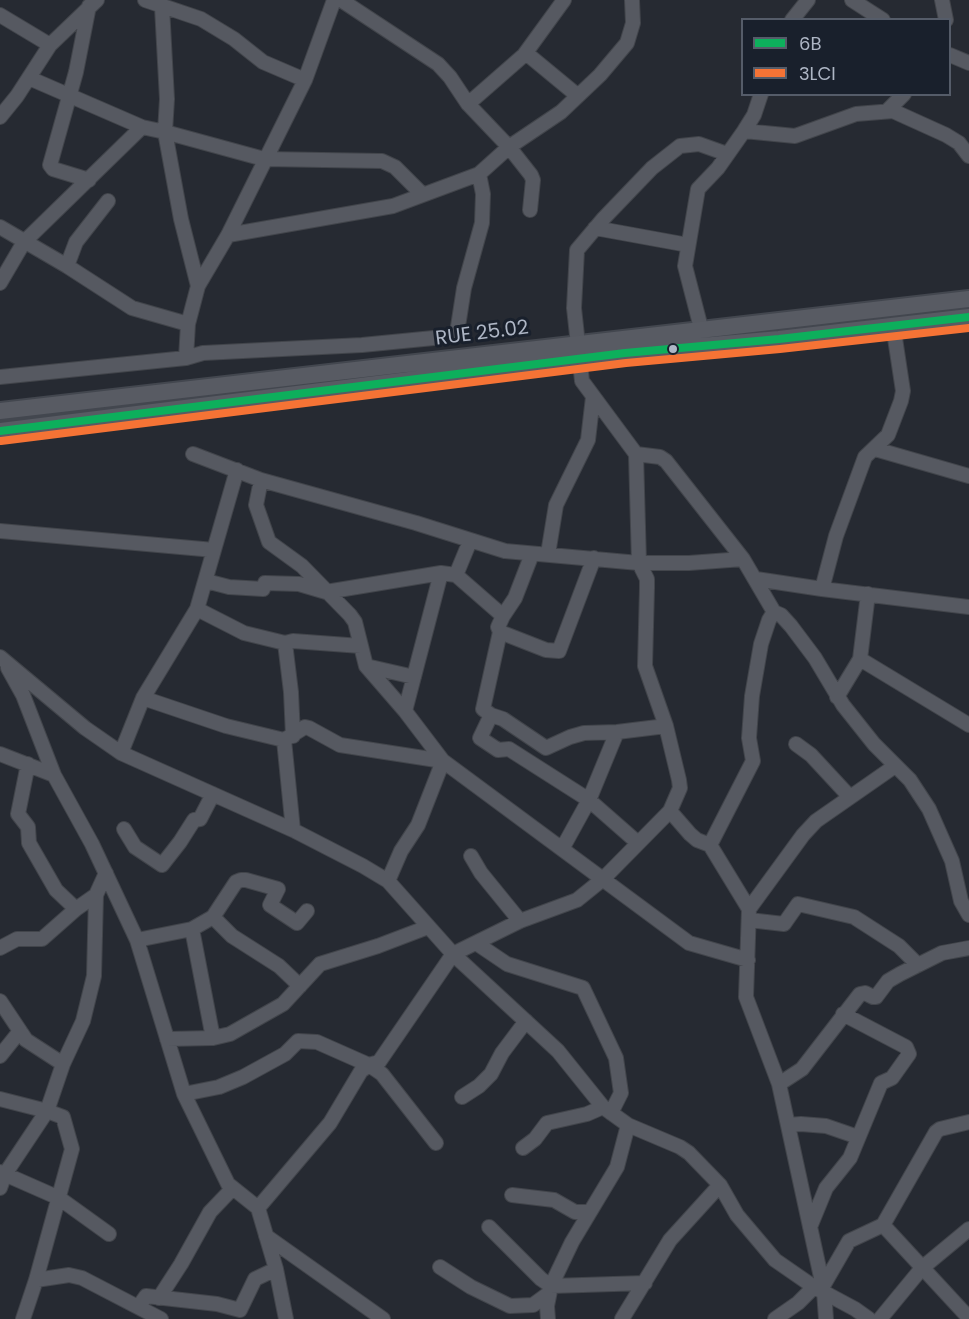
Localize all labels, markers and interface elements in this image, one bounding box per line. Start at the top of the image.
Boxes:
legend [741,18,951,96]
text: 6B [799,31,821,56]
text: 3LCI [799,61,836,86]
street label: RUE 25.02 [434,316,530,352]
unlabelled marker [667,343,679,355]

